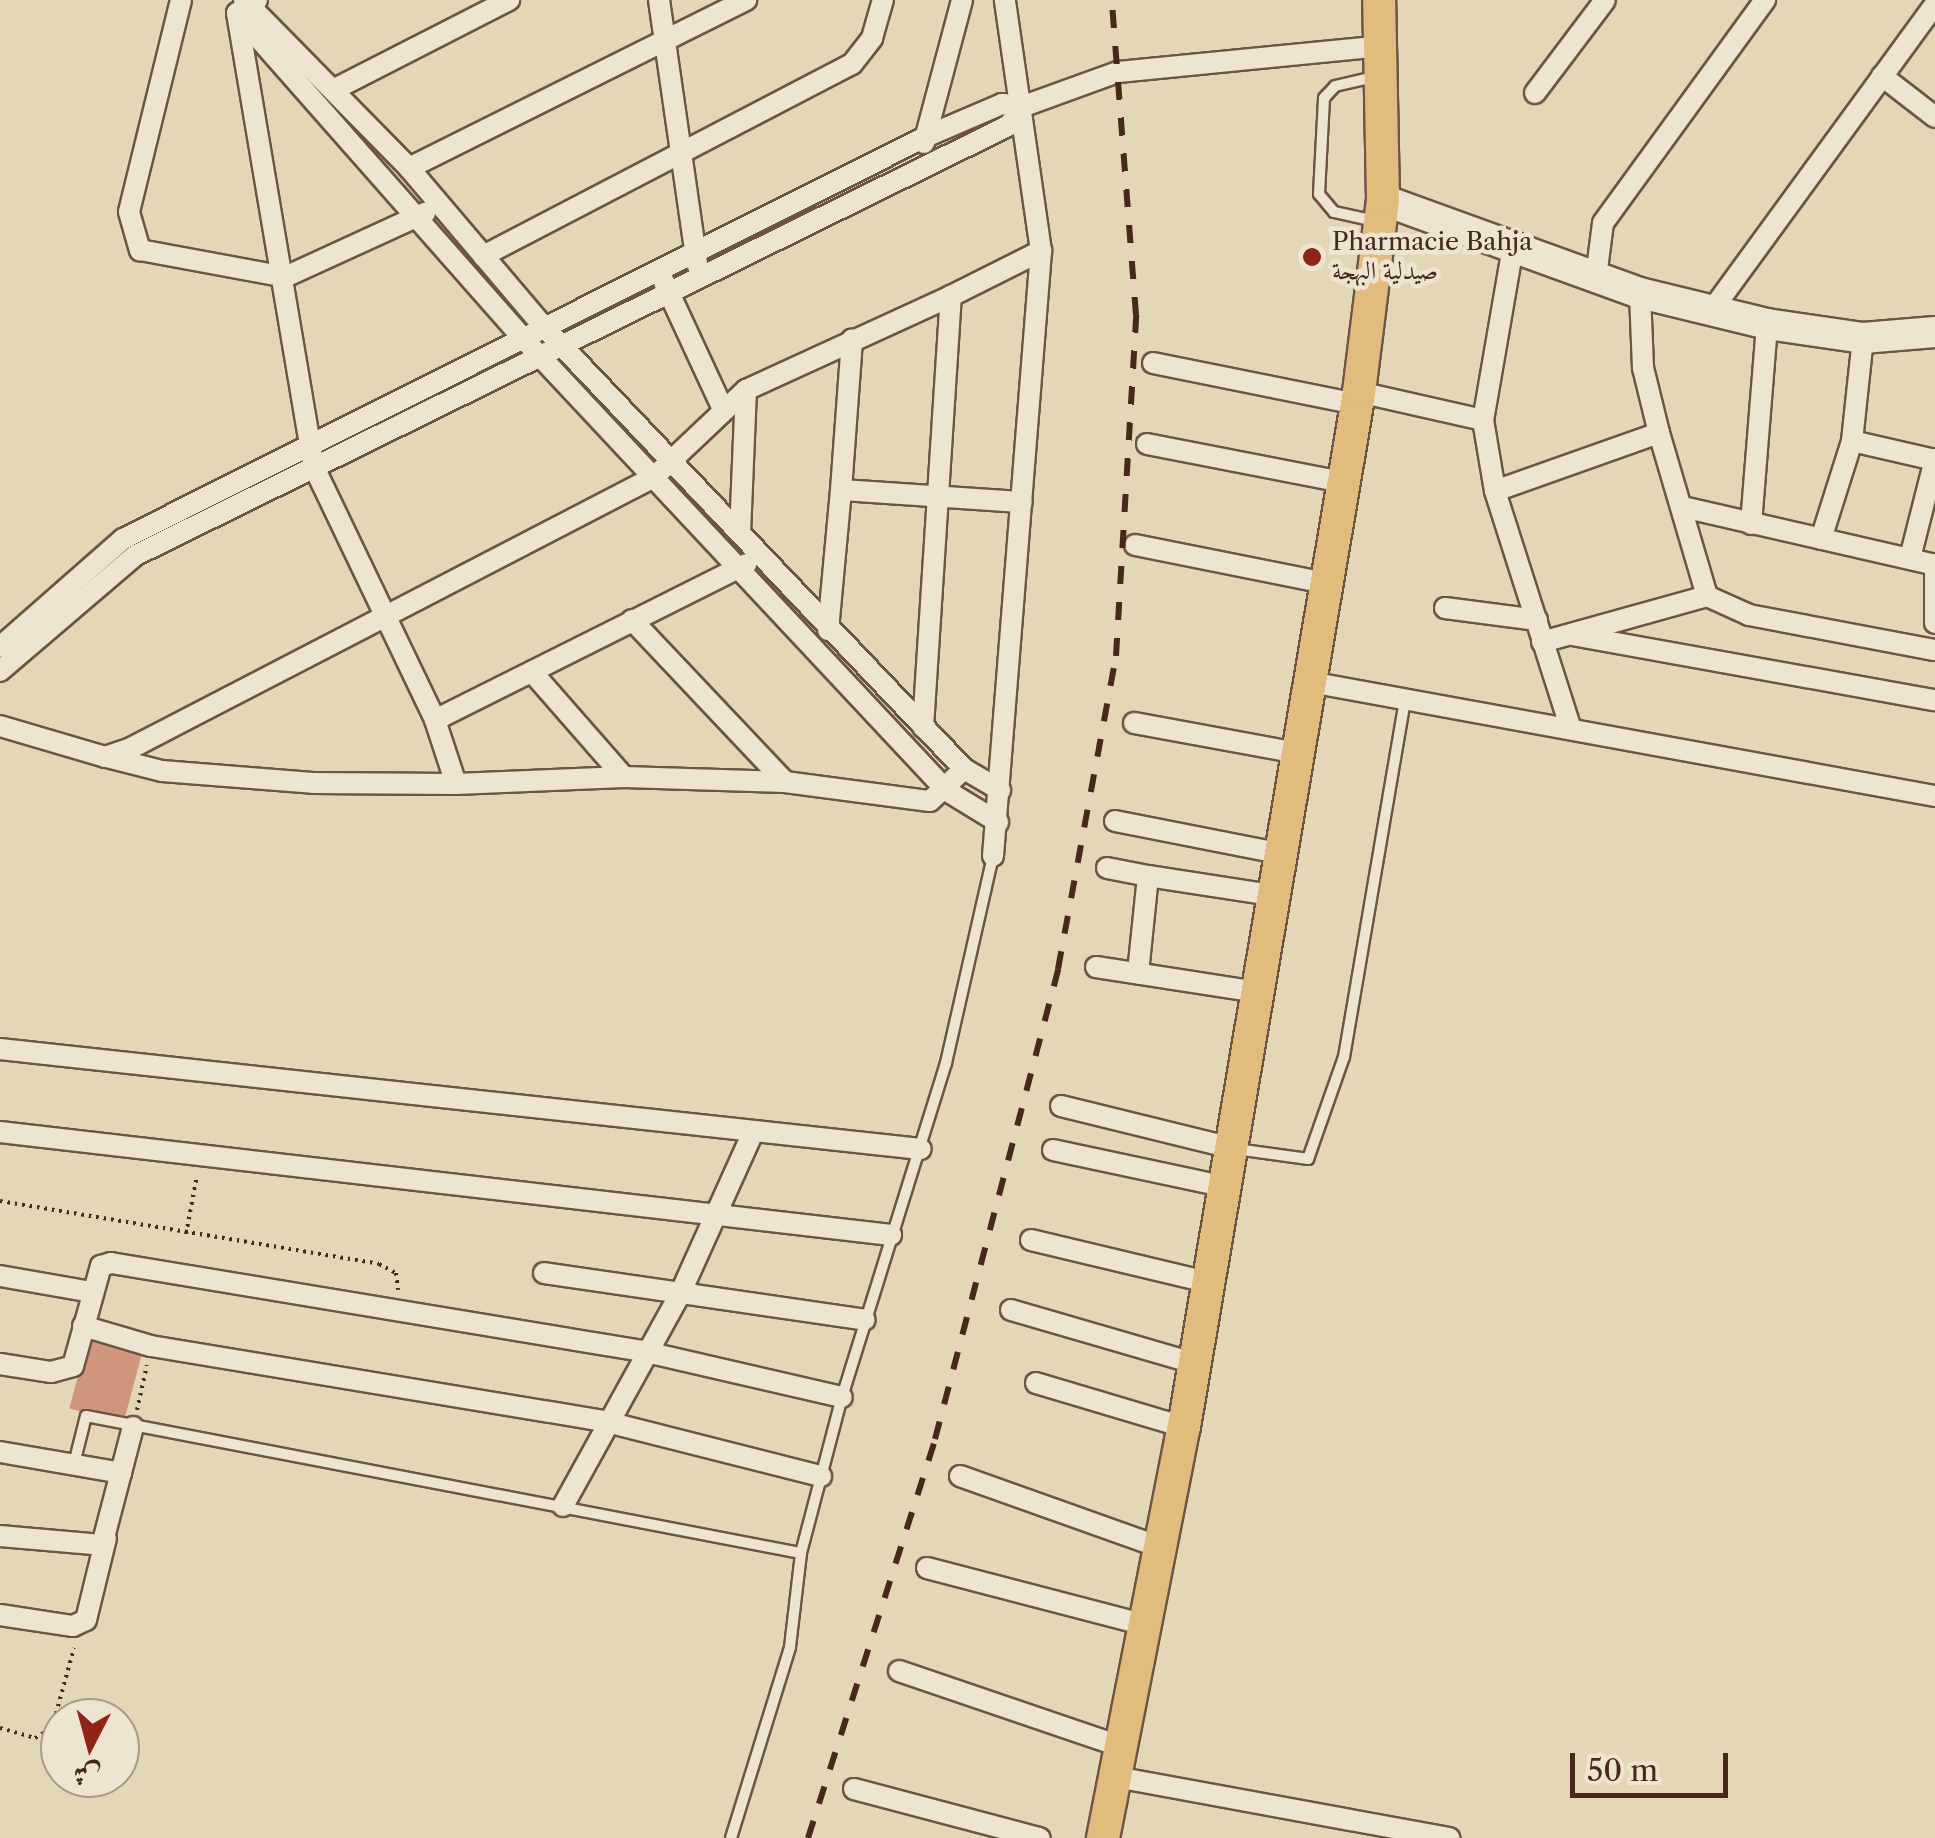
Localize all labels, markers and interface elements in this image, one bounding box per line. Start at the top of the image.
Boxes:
place label: Pharmacie Bahja صيدلية البهجة [1332,228,1532,287]
marker: Pharmacie Bahja صيدلية البهجة [1301,246,1323,268]
north arrow [40,1698,140,1798]
scale bar [1575,1733,1732,1795]
text: 50 m [1587,1752,1658,1789]
text: ش [71,1757,103,1794]

